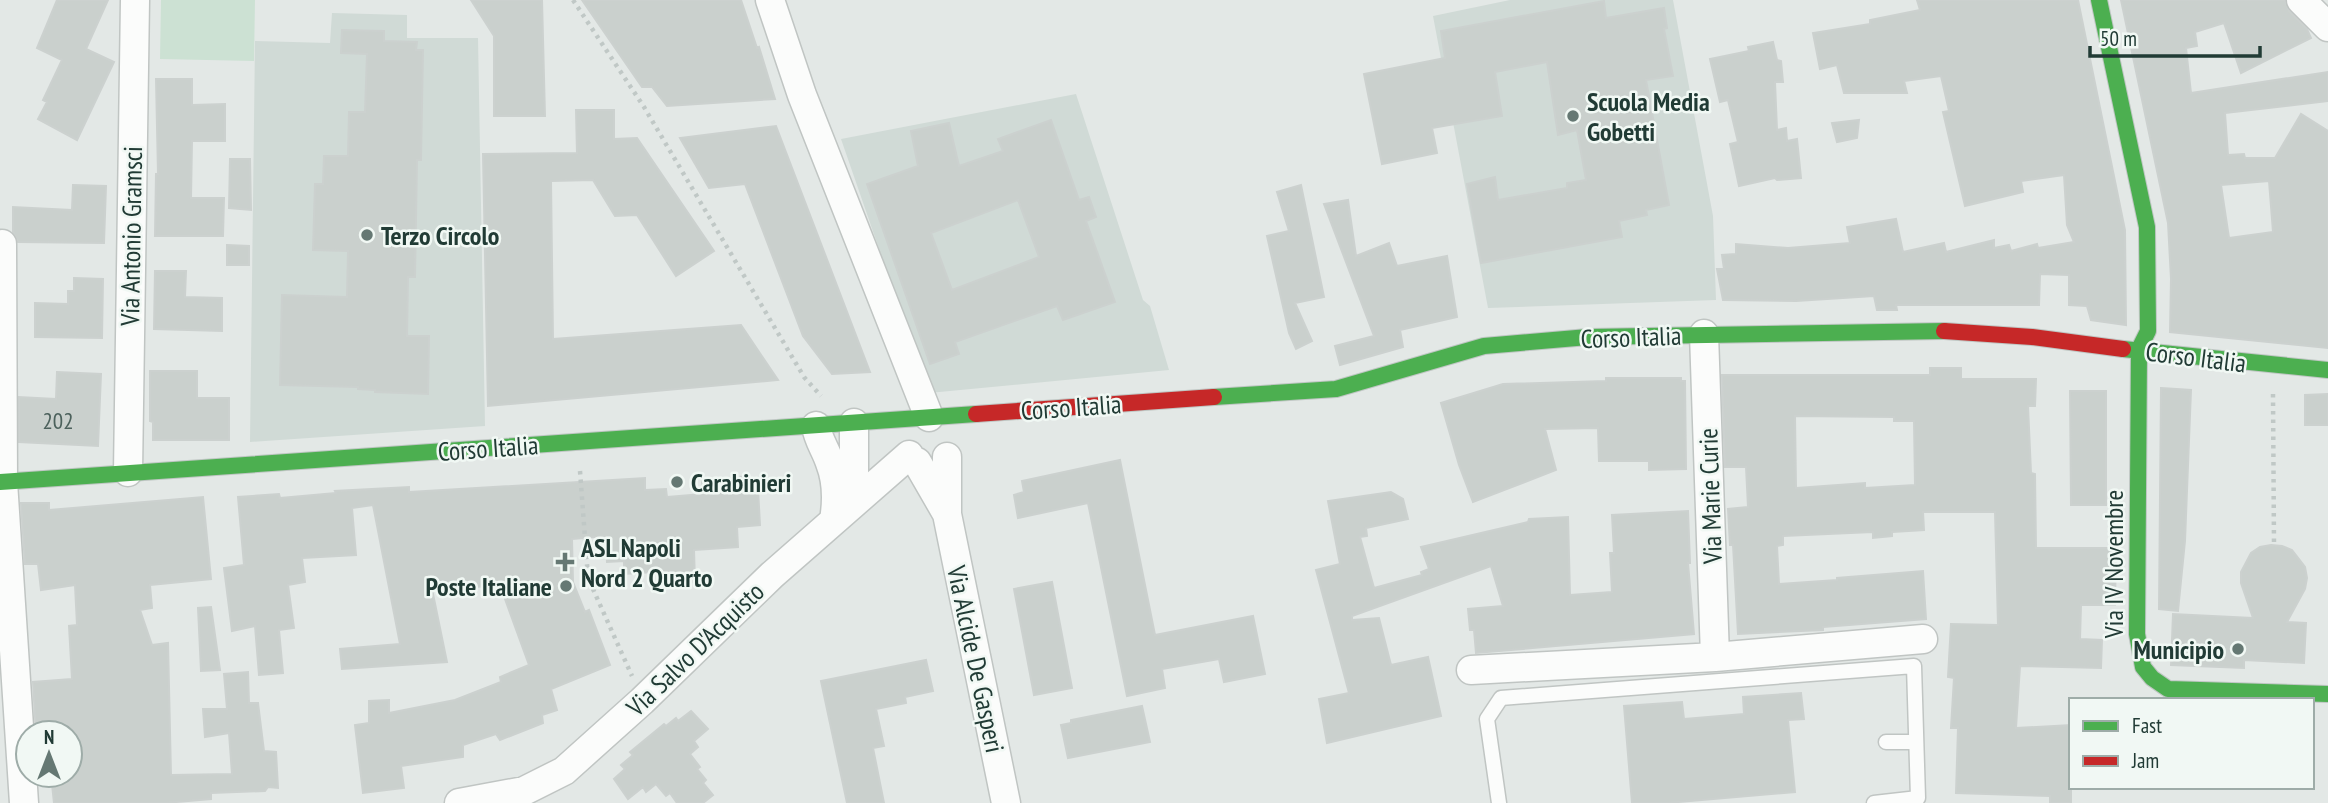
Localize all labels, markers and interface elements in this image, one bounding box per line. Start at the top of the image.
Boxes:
scale bar [2090,14,2260,58]
text: 50 m [2100,25,2137,52]
place label: Scuola Media Gobetti [1587,85,1710,148]
marker: Scuola Media Gobetti [1565,108,1581,124]
street label: Via Antonio Gramsci [113,146,149,327]
place label: Terzo Circolo [381,219,499,252]
marker: Terzo Circolo [359,227,375,243]
street label: Corso Italia [1580,319,1682,355]
street label: Corso Italia [2144,334,2248,380]
street label: Corso Italia [1020,387,1122,427]
house number: 202 [42,406,74,435]
street label: Via Marie Curie [1691,427,1729,566]
street label: Corso Italia [437,428,539,468]
place label: Carabinieri [691,466,791,499]
marker: Carabinieri [669,474,685,490]
street label: Via IV Novembre [2097,490,2130,639]
place label: ASL Napoli Nord 2 Quarto [580,531,713,594]
marker: ASL Napoli Nord 2 Quarto [555,552,575,572]
street label: Via Alcide De Gasperi [940,561,1012,756]
place label: Poste Italiane [425,570,552,603]
street label: Via Salvo D'Acquisto [618,575,771,724]
marker: Poste Italiane [558,578,574,594]
place label: Municipio [2134,633,2224,666]
marker: Municipio [2230,641,2246,657]
legend [2069,698,2314,789]
text: Fast [2132,712,2162,739]
north arrow [14,719,84,789]
text: N [44,725,54,749]
text: Jam [2131,747,2159,774]

